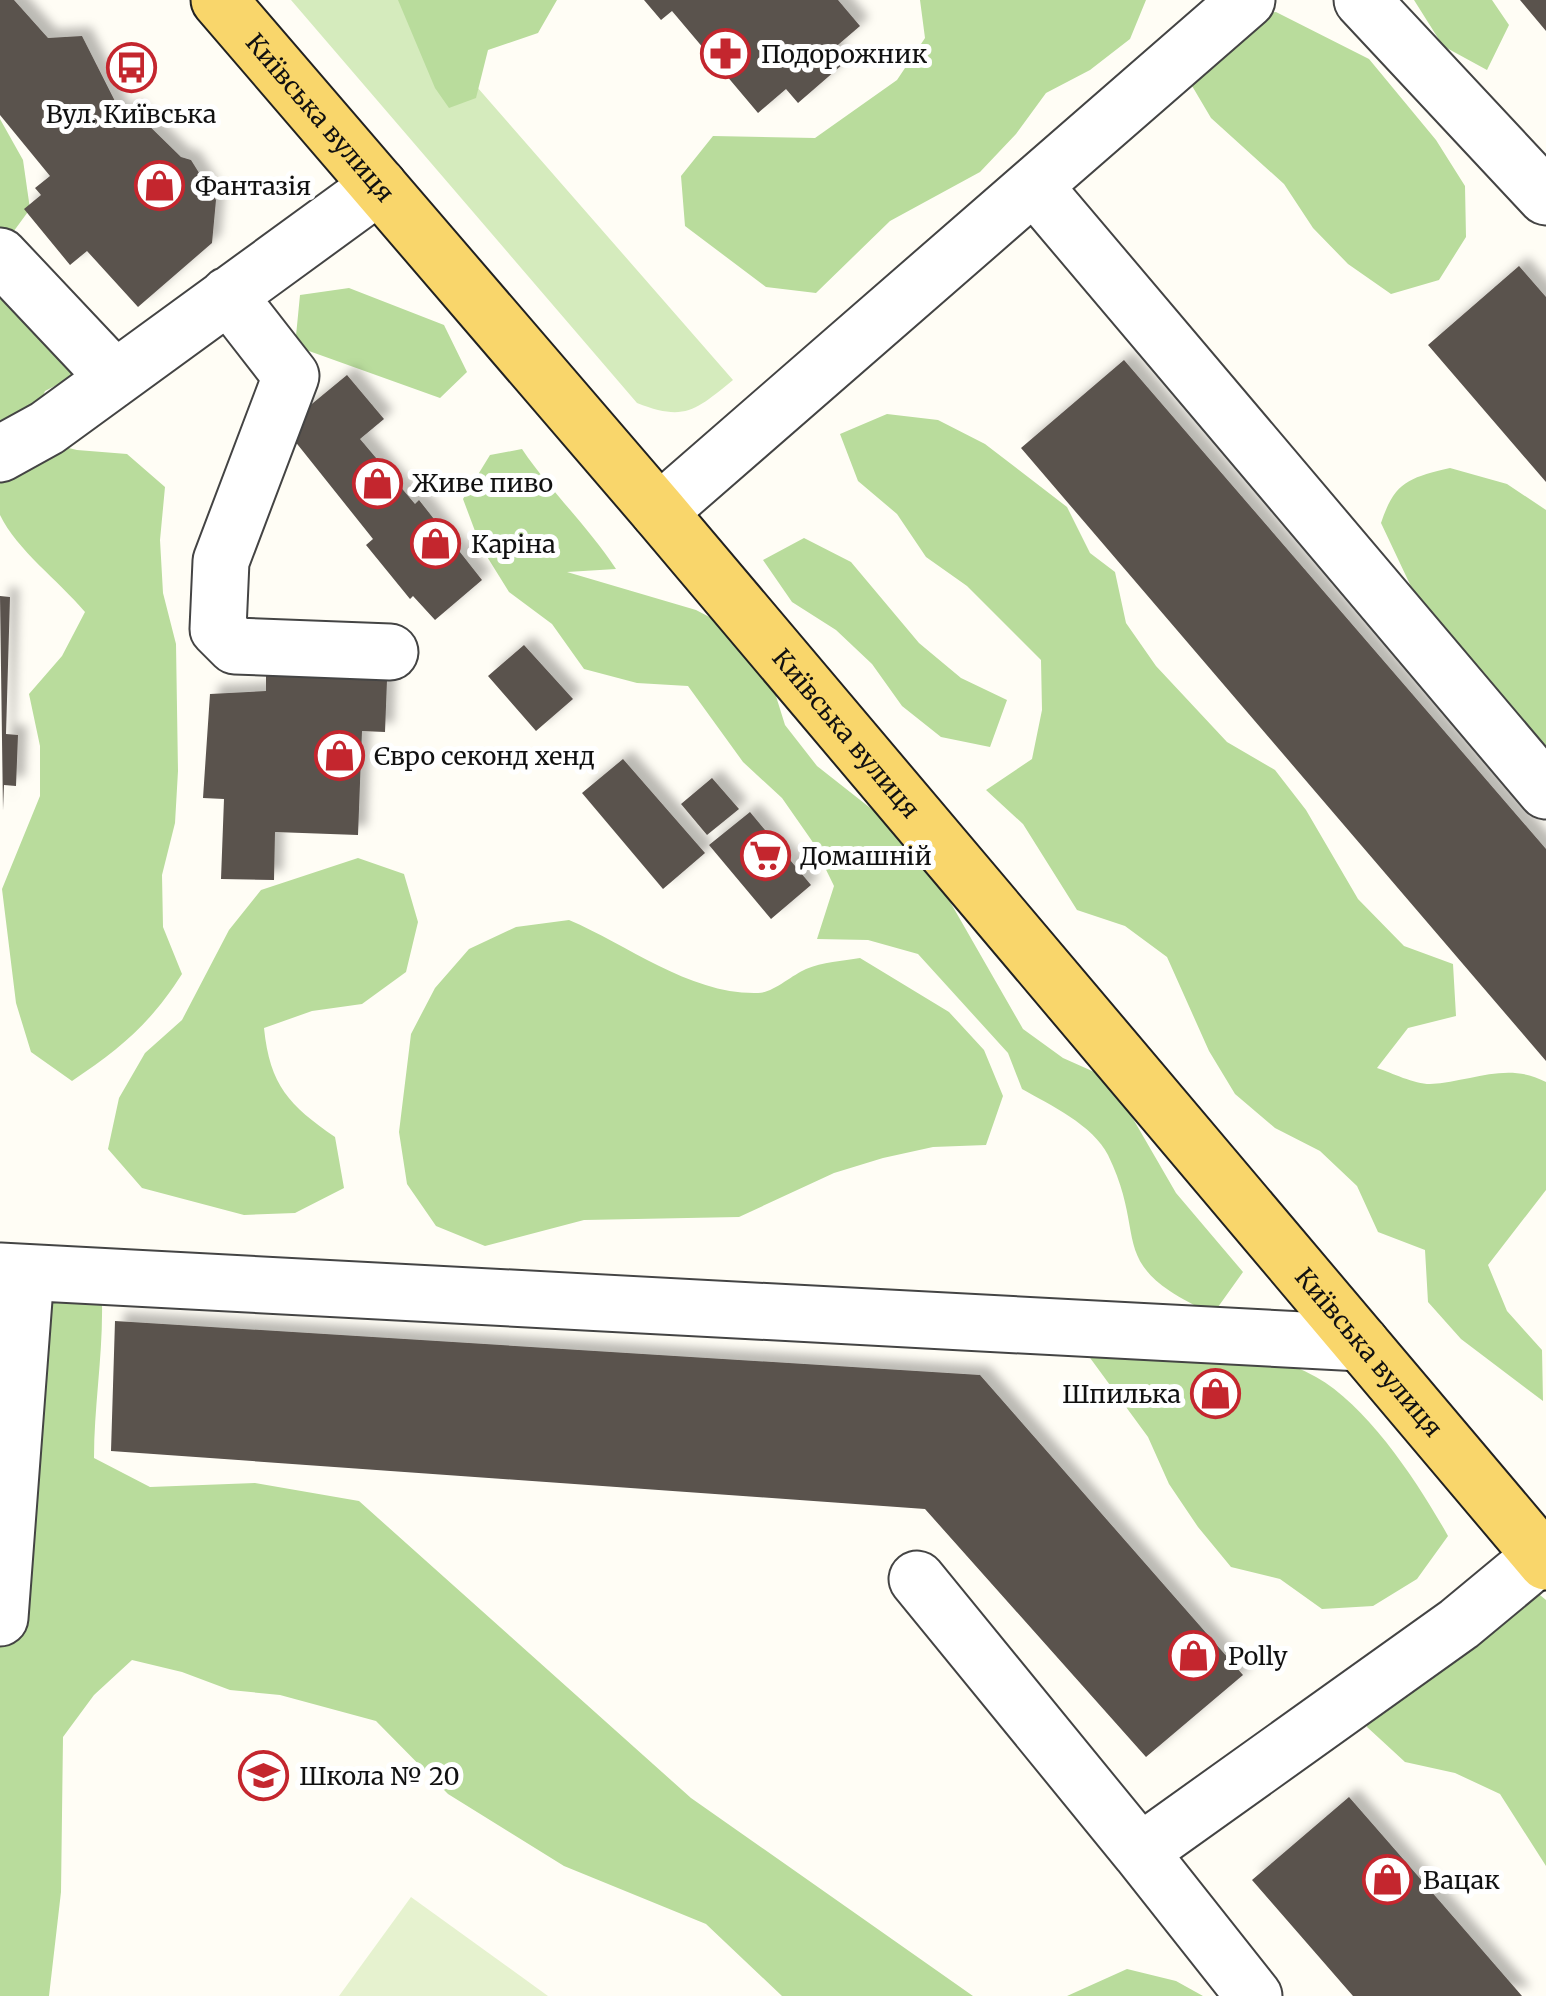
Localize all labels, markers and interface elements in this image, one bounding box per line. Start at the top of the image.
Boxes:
street label: Київська вулиця [239,27,401,208]
pharmacy icon: Подорожник [700,28,752,80]
place label: Подорожник [761,38,927,70]
bus stop icon: Вул. Київська [105,42,157,94]
place label: Вул. Київська [46,98,216,130]
shop icon: Фантазія [134,160,186,212]
place label: Фантазія [195,170,311,202]
shop icon: Живе пиво [351,457,403,509]
place label: Живе пиво [412,467,553,499]
shop icon: Каріна [410,518,462,570]
place label: Каріна [471,528,556,560]
street label: Київська вулиця [766,642,927,825]
shop icon: Євро секонд хенд [313,730,365,782]
place label: Євро секонд хенд [374,740,595,772]
supermarket icon: Домашній [739,830,791,882]
place label: Домашній [800,840,932,872]
street label: Київська вулиця [1288,1261,1449,1443]
shop icon: Шпилька [1190,1368,1242,1420]
place label: Шпилька [1062,1378,1181,1410]
shop icon: Polly [1167,1630,1219,1682]
place label: Polly [1228,1640,1288,1672]
school or university icon: Школа № 20 [238,1750,290,1802]
place label: Школа № 20 [299,1760,460,1792]
shop icon: Вацак [1362,1854,1414,1906]
place label: Вацак [1423,1864,1500,1896]

